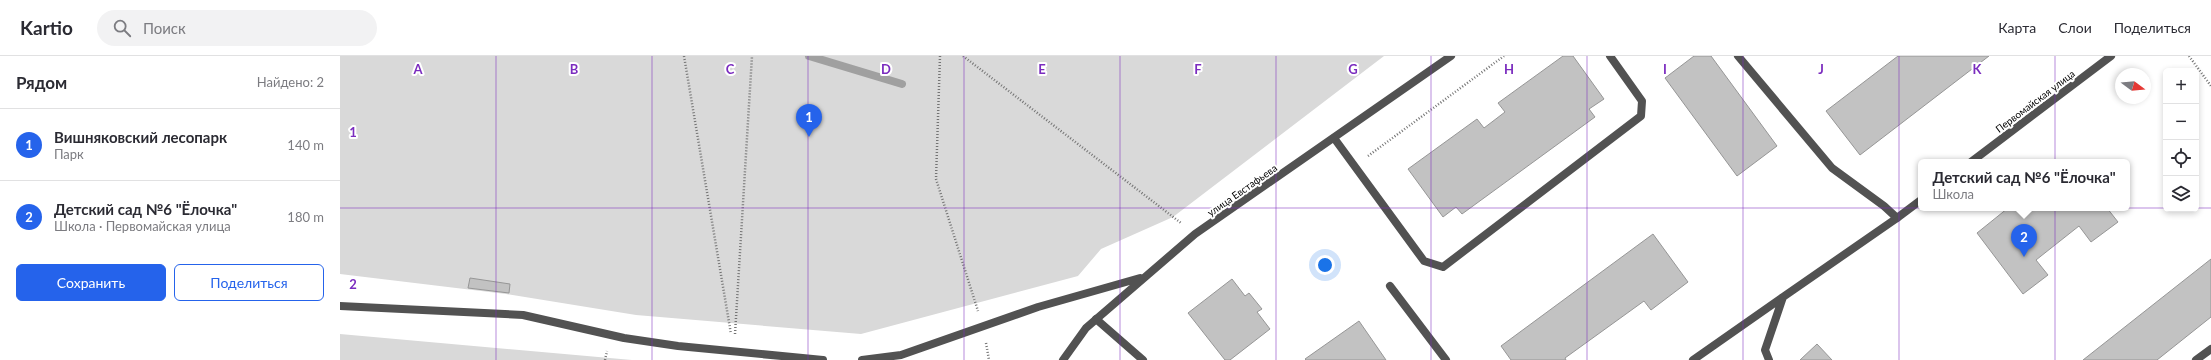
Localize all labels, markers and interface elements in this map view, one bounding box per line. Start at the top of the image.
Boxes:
search box [97,10,377,46]
text: Kartio [20,16,73,39]
icon: search [111,17,133,39]
text: Поиск [143,19,186,37]
text: Карта [1998,19,2036,36]
text: Слои [2058,19,2092,36]
text: Поделиться [2114,19,2191,36]
text: A [412,61,423,77]
text: B [570,61,579,77]
text: C [726,61,735,77]
text: D [881,61,891,77]
text: E [1038,61,1046,77]
text: F [1194,61,1202,77]
text: G [1348,61,1358,77]
text: H [1504,61,1514,77]
text: I [1663,61,1667,77]
text: J [1818,61,1824,77]
text: K [1973,61,1983,77]
street label: Первомайская улица [1993,67,2077,135]
north arrow [2115,68,2151,104]
map controls [2163,68,2199,212]
button: + [2163,68,2199,104]
text: Рядом [16,72,67,93]
text: Найдено: 2 [257,74,324,90]
pin: 1 [796,104,822,137]
button: − [2163,104,2199,140]
text: 1 [349,124,357,140]
text: Вишняковский лесопарк [54,128,227,146]
text: 1 [25,137,33,153]
text: 140 m [287,137,324,153]
button: locate [2163,140,2199,176]
text: Парк [54,146,84,162]
popup [1918,159,2130,211]
street label: улица Евстафьева [1205,161,1279,219]
text: Детский сад №6 "Ёлочка" [1932,168,2116,186]
button: layers [2163,176,2199,212]
text: Школа [1932,186,1974,202]
text: Детский сад №6 "Ёлочка" [54,200,237,218]
text: 2 [25,209,33,225]
text: 180 m [287,209,324,225]
text: Школа · Первомайская улица [54,218,231,234]
pin: 2 [2011,224,2037,257]
your location [1315,255,1335,275]
button: Сохранить [16,264,166,301]
button: Поделиться [174,264,324,301]
text: 2 [349,276,357,292]

